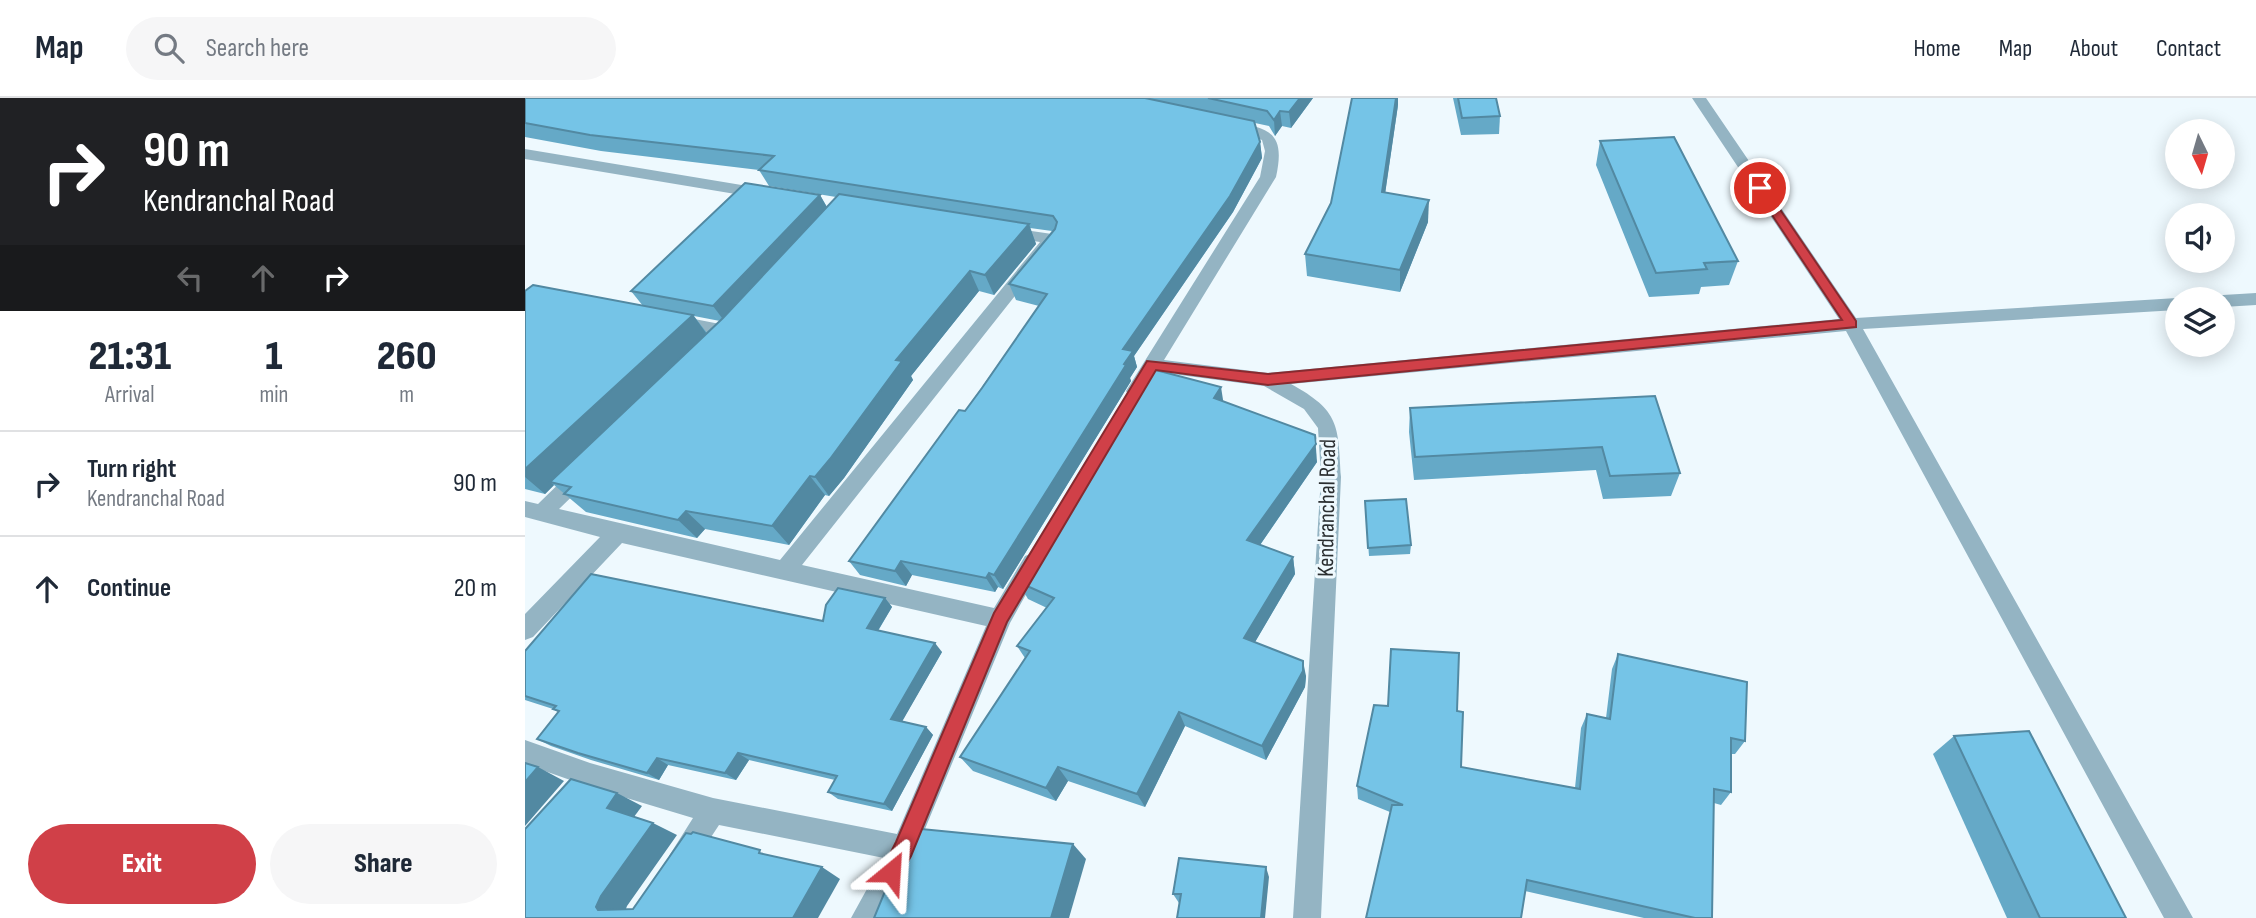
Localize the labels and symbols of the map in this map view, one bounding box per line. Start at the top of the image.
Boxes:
north arrow [2165,119,2235,189]
pin [1730,158,1790,218]
street label: Kendranchal Road [1312,439,1342,577]
position arrow [854,835,928,909]

